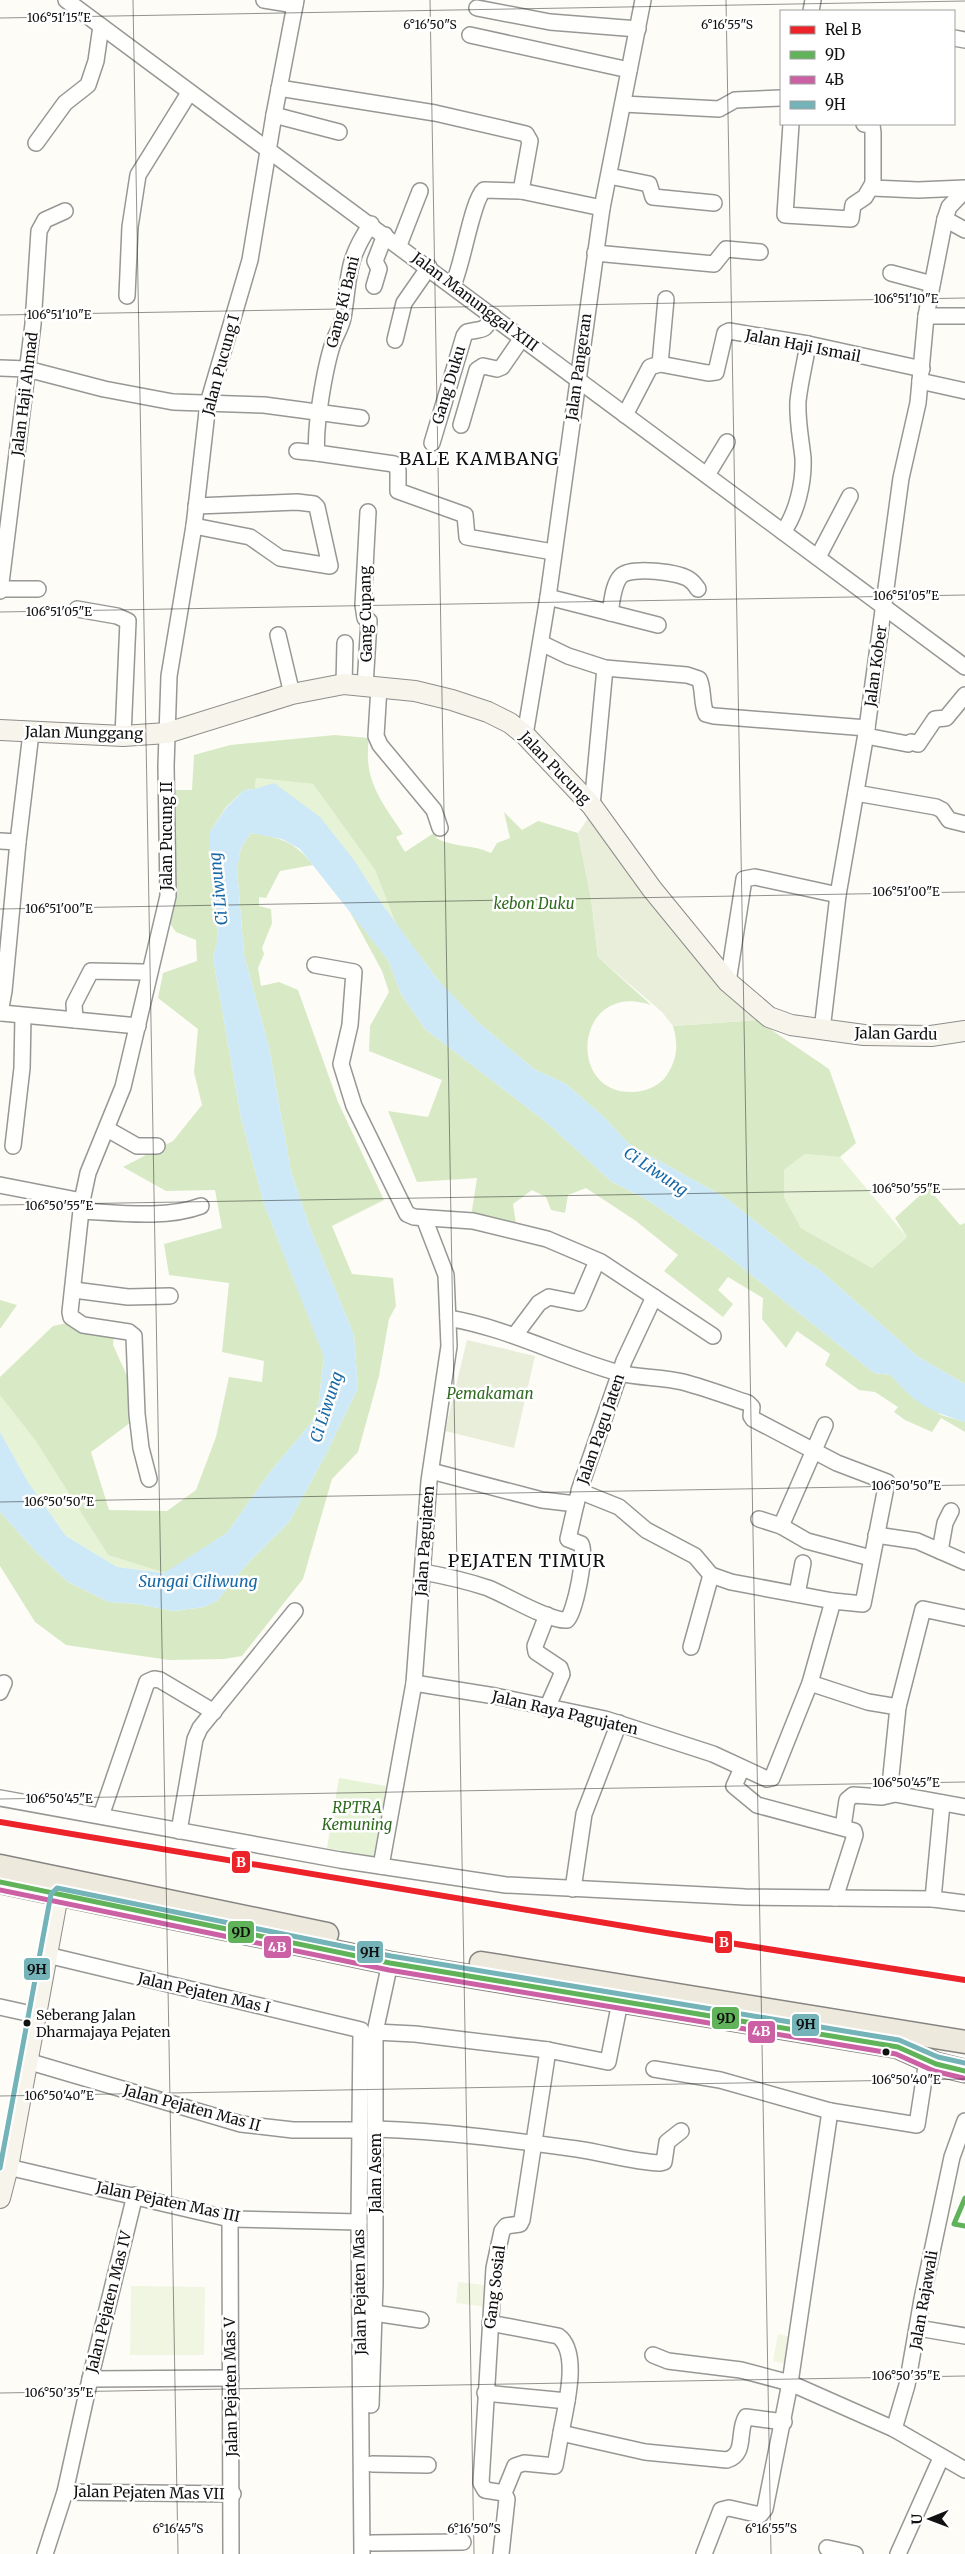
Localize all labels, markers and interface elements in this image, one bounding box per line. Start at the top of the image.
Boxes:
text: 106°51'15"E [27,10,91,25]
legend [780,10,955,125]
text: 6°16'50"S [403,17,457,32]
text: 6°16'55"S [701,17,753,32]
text: Rel B [825,20,861,39]
text: 9D [825,45,845,64]
text: 4B [825,70,844,89]
text: 9H [825,95,846,114]
street label: Jalan Manunggal XIII [408,247,542,355]
street label: Gang Ki Bani [322,254,363,350]
text: 106°51'10"E [874,291,939,306]
text: 106°51'10"E [27,307,92,322]
street label: Jalan Pucung I [198,312,243,418]
street label: Jalan Pangeran [561,312,595,423]
street label: Jalan Haji Ismail [743,325,863,366]
street label: Jalan Haji Ahmad [7,331,42,458]
street label: Gang Duku [428,343,469,426]
district label: BALE KAMBANG [399,447,559,470]
street label: Gang Cupang [355,566,376,662]
text: 106°51'05"E [873,588,939,603]
text: 106°51'05"E [26,604,92,619]
street label: Jalan Kober [860,623,891,709]
street label: Jalan Munggang [24,722,143,743]
street label: Jalan Pucung [515,726,595,808]
street label: Jalan Pucung II [157,782,176,891]
water label: Ci Liwung [204,851,232,926]
text: 106°51'00"E [872,884,940,899]
park label: kebon Duku [493,894,575,913]
text: 106°51'00"E [25,901,93,916]
street label: Jalan Gardu [853,1023,938,1044]
water label: Ci Liwung [620,1142,692,1200]
text: 106°50'55"E [872,1181,940,1196]
text: 106°50'55"E [25,1198,93,1213]
water label: Ci Liwung [305,1369,347,1445]
street label: Jalan Pagu Jaten [572,1371,628,1487]
park label: Pemakaman [447,1384,533,1403]
text: 106°50'50"E [871,1478,941,1493]
street label: Jalan Pagujaten [411,1485,438,1598]
text: 106°50'50"E [24,1494,94,1509]
district label: PEJATEN TIMUR [448,1549,606,1572]
water label: Sungai Ciliwung [139,1571,257,1591]
street label: Jalan Raya Pagujaten [489,1686,640,1739]
text: 106°50'45"E [872,1775,940,1790]
text: 106°50'45"E [25,1791,93,1806]
park label: RPTRA Kemuning [321,1798,392,1834]
line badge: B [231,1850,251,1874]
text: B [236,1853,246,1871]
line badge: 9D [227,1920,255,1944]
text: 9D [232,1923,251,1941]
line badge: B [714,1930,733,1954]
text: B [719,1933,729,1951]
line badge: 4B [263,1935,292,1959]
text: 4B [268,1938,286,1956]
line badge: 9H [356,1940,384,1964]
text: 9H [360,1943,380,1961]
line badge: 9H [23,1957,51,1981]
text: 9H [27,1960,47,1978]
street label: Jalan Pejaten Mas I [135,1968,272,2017]
place label: Seberang Jalan Dharmajaya Pejaten [36,2006,170,2041]
line badge: 9D [711,2006,740,2030]
text: 9D [717,2009,736,2027]
line badge: 9H [791,2013,820,2037]
text: 9H [796,2015,816,2033]
marker: Seberang Jalan Dharmajaya Pejaten [22,2018,32,2028]
line badge: 4B [747,2020,776,2044]
text: 4B [752,2022,770,2040]
unlabelled marker [881,2047,891,2057]
text: 106°50'40"E [871,2072,941,2087]
street label: Jalan Pejaten Mas II [121,2080,263,2135]
text: 106°50'40"E [24,2088,94,2103]
street label: Jalan Asem [366,2133,385,2214]
street label: Jalan Pejaten Mas III [93,2177,242,2226]
street label: Jalan Pejaten Mas IV [81,2228,136,2376]
street label: Jalan Pejaten Mas [349,2229,370,2356]
street label: Gang Sosial [480,2244,509,2330]
street label: Jalan Rajawali [905,2249,942,2352]
street label: Jalan Pejaten Mas V [220,2316,241,2458]
text: 106°50'35"E [872,2368,941,2383]
text: 106°50'35"E [25,2385,94,2400]
street label: Jalan Pejaten Mas VII [72,2482,225,2503]
north arrow [905,2494,955,2544]
text: U [908,2513,926,2525]
text: 6°16'45"S [153,2521,203,2536]
text: 6°16'50"S [447,2521,501,2536]
text: 6°16'55"S [745,2521,797,2536]

